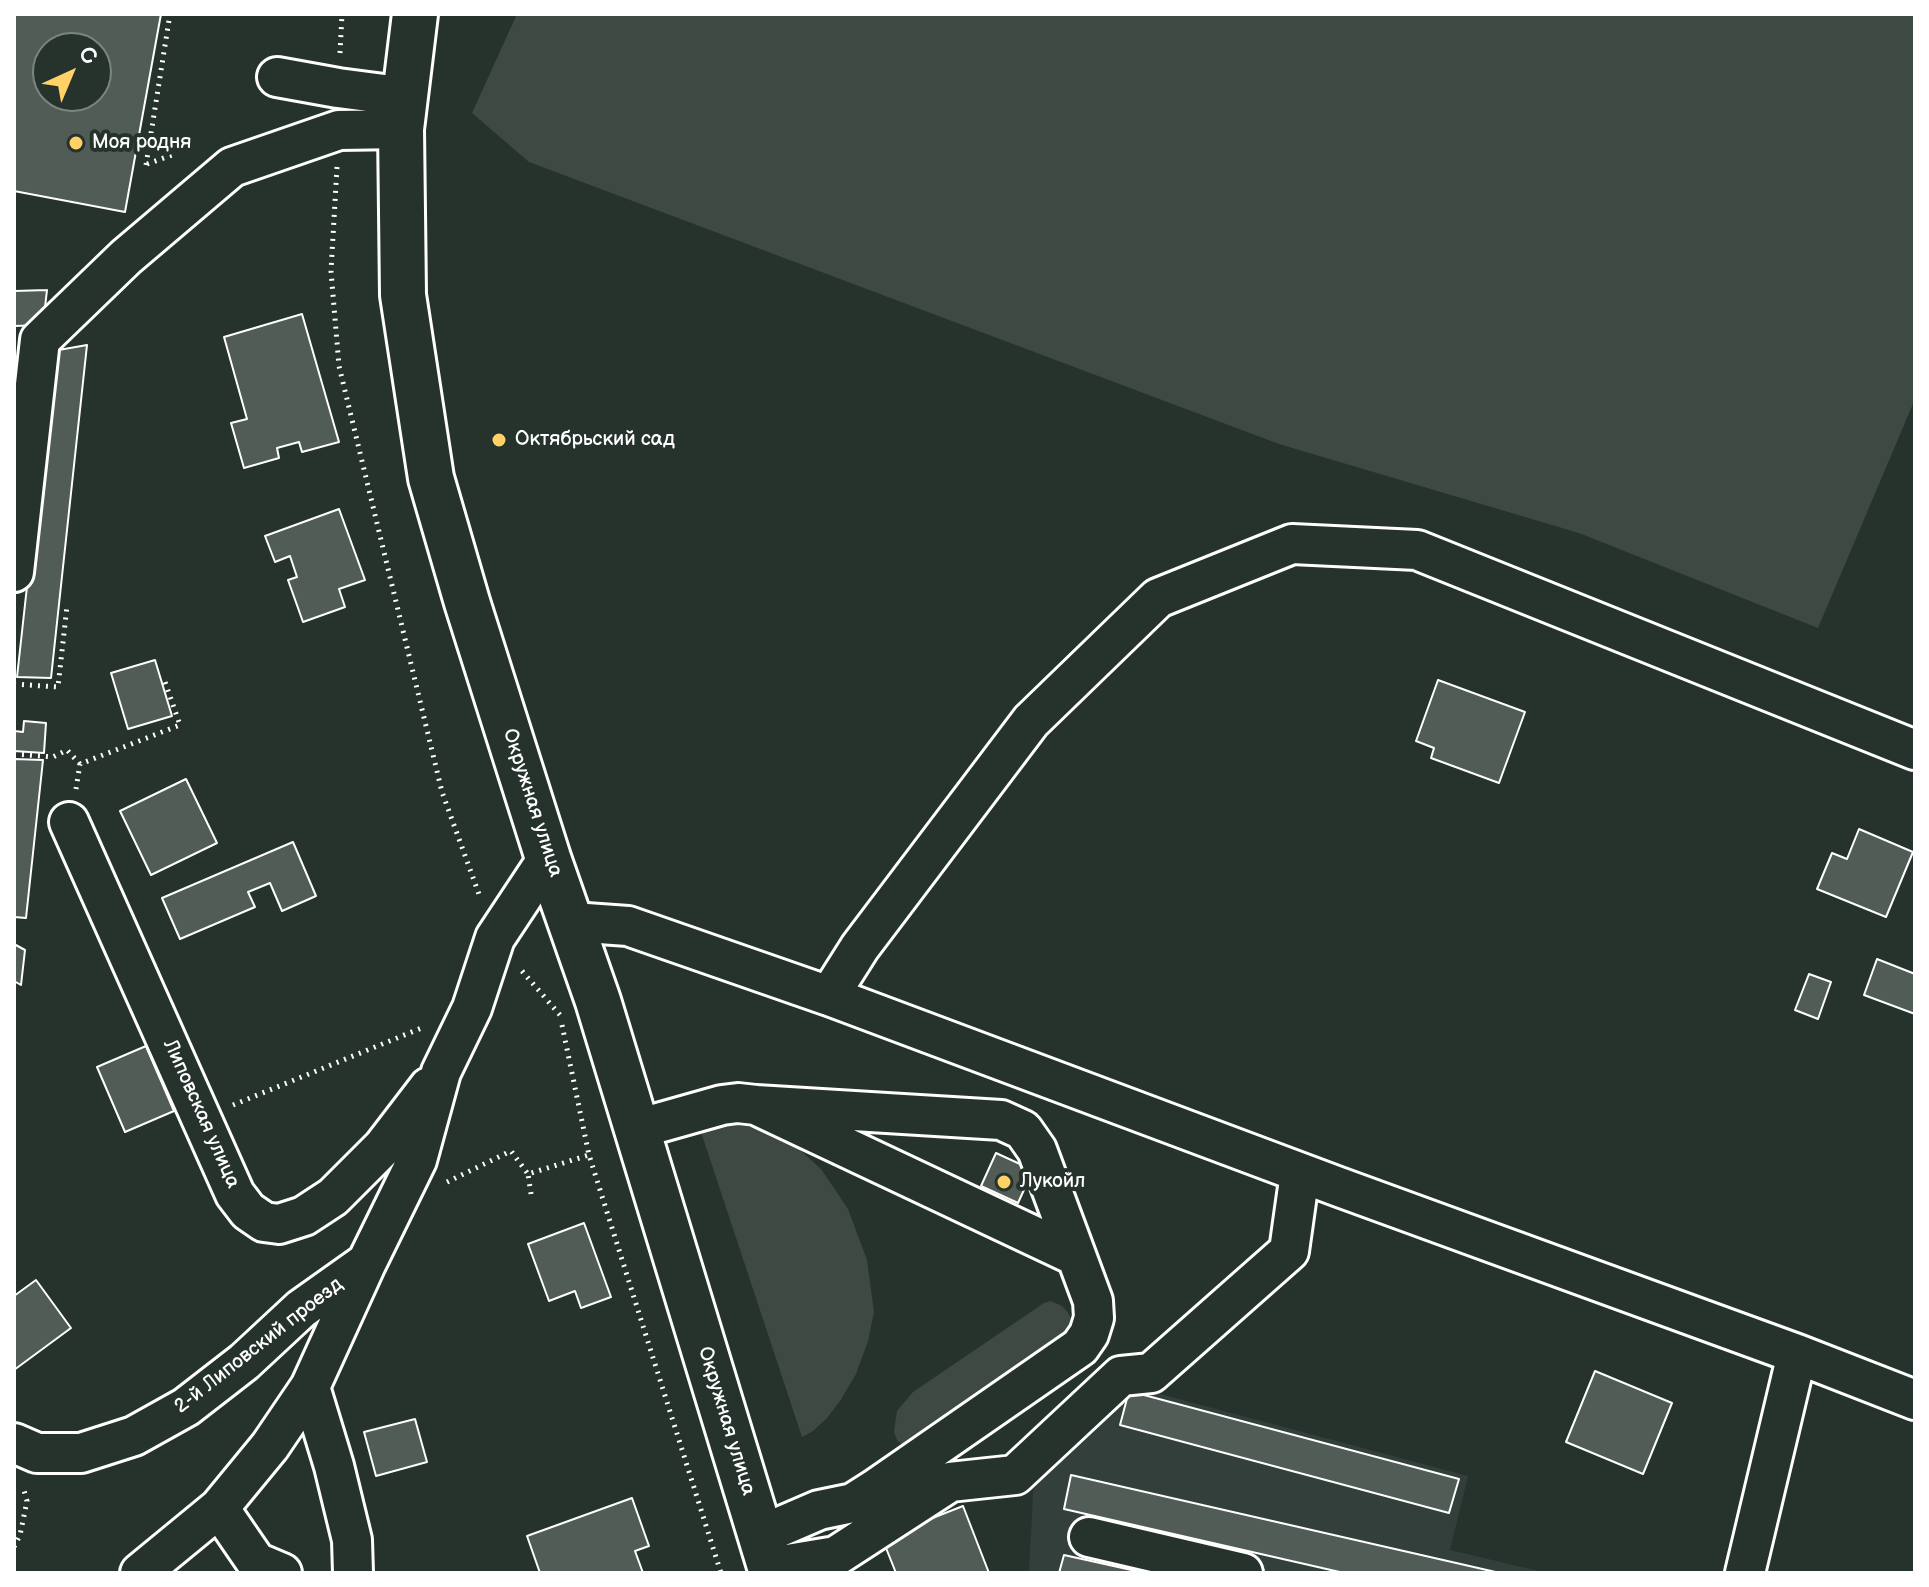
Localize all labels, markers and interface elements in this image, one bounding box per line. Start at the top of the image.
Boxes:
north arrow [32,32,112,112]
text: С [73,41,103,71]
place label: Моя родня [92,131,191,155]
marker: Моя родня [67,134,85,152]
place label: Октябрьский сад [515,428,675,452]
marker: Октябрьский сад [490,431,508,449]
street label: Окружная улица [497,726,567,880]
street label: Липовская улица [157,1036,245,1192]
place label: Лукойл [1020,1170,1085,1194]
marker: Лукойл [995,1173,1013,1191]
street label: 2-й Липовский проезд [170,1273,348,1419]
street label: Окружная улица [692,1344,760,1498]

